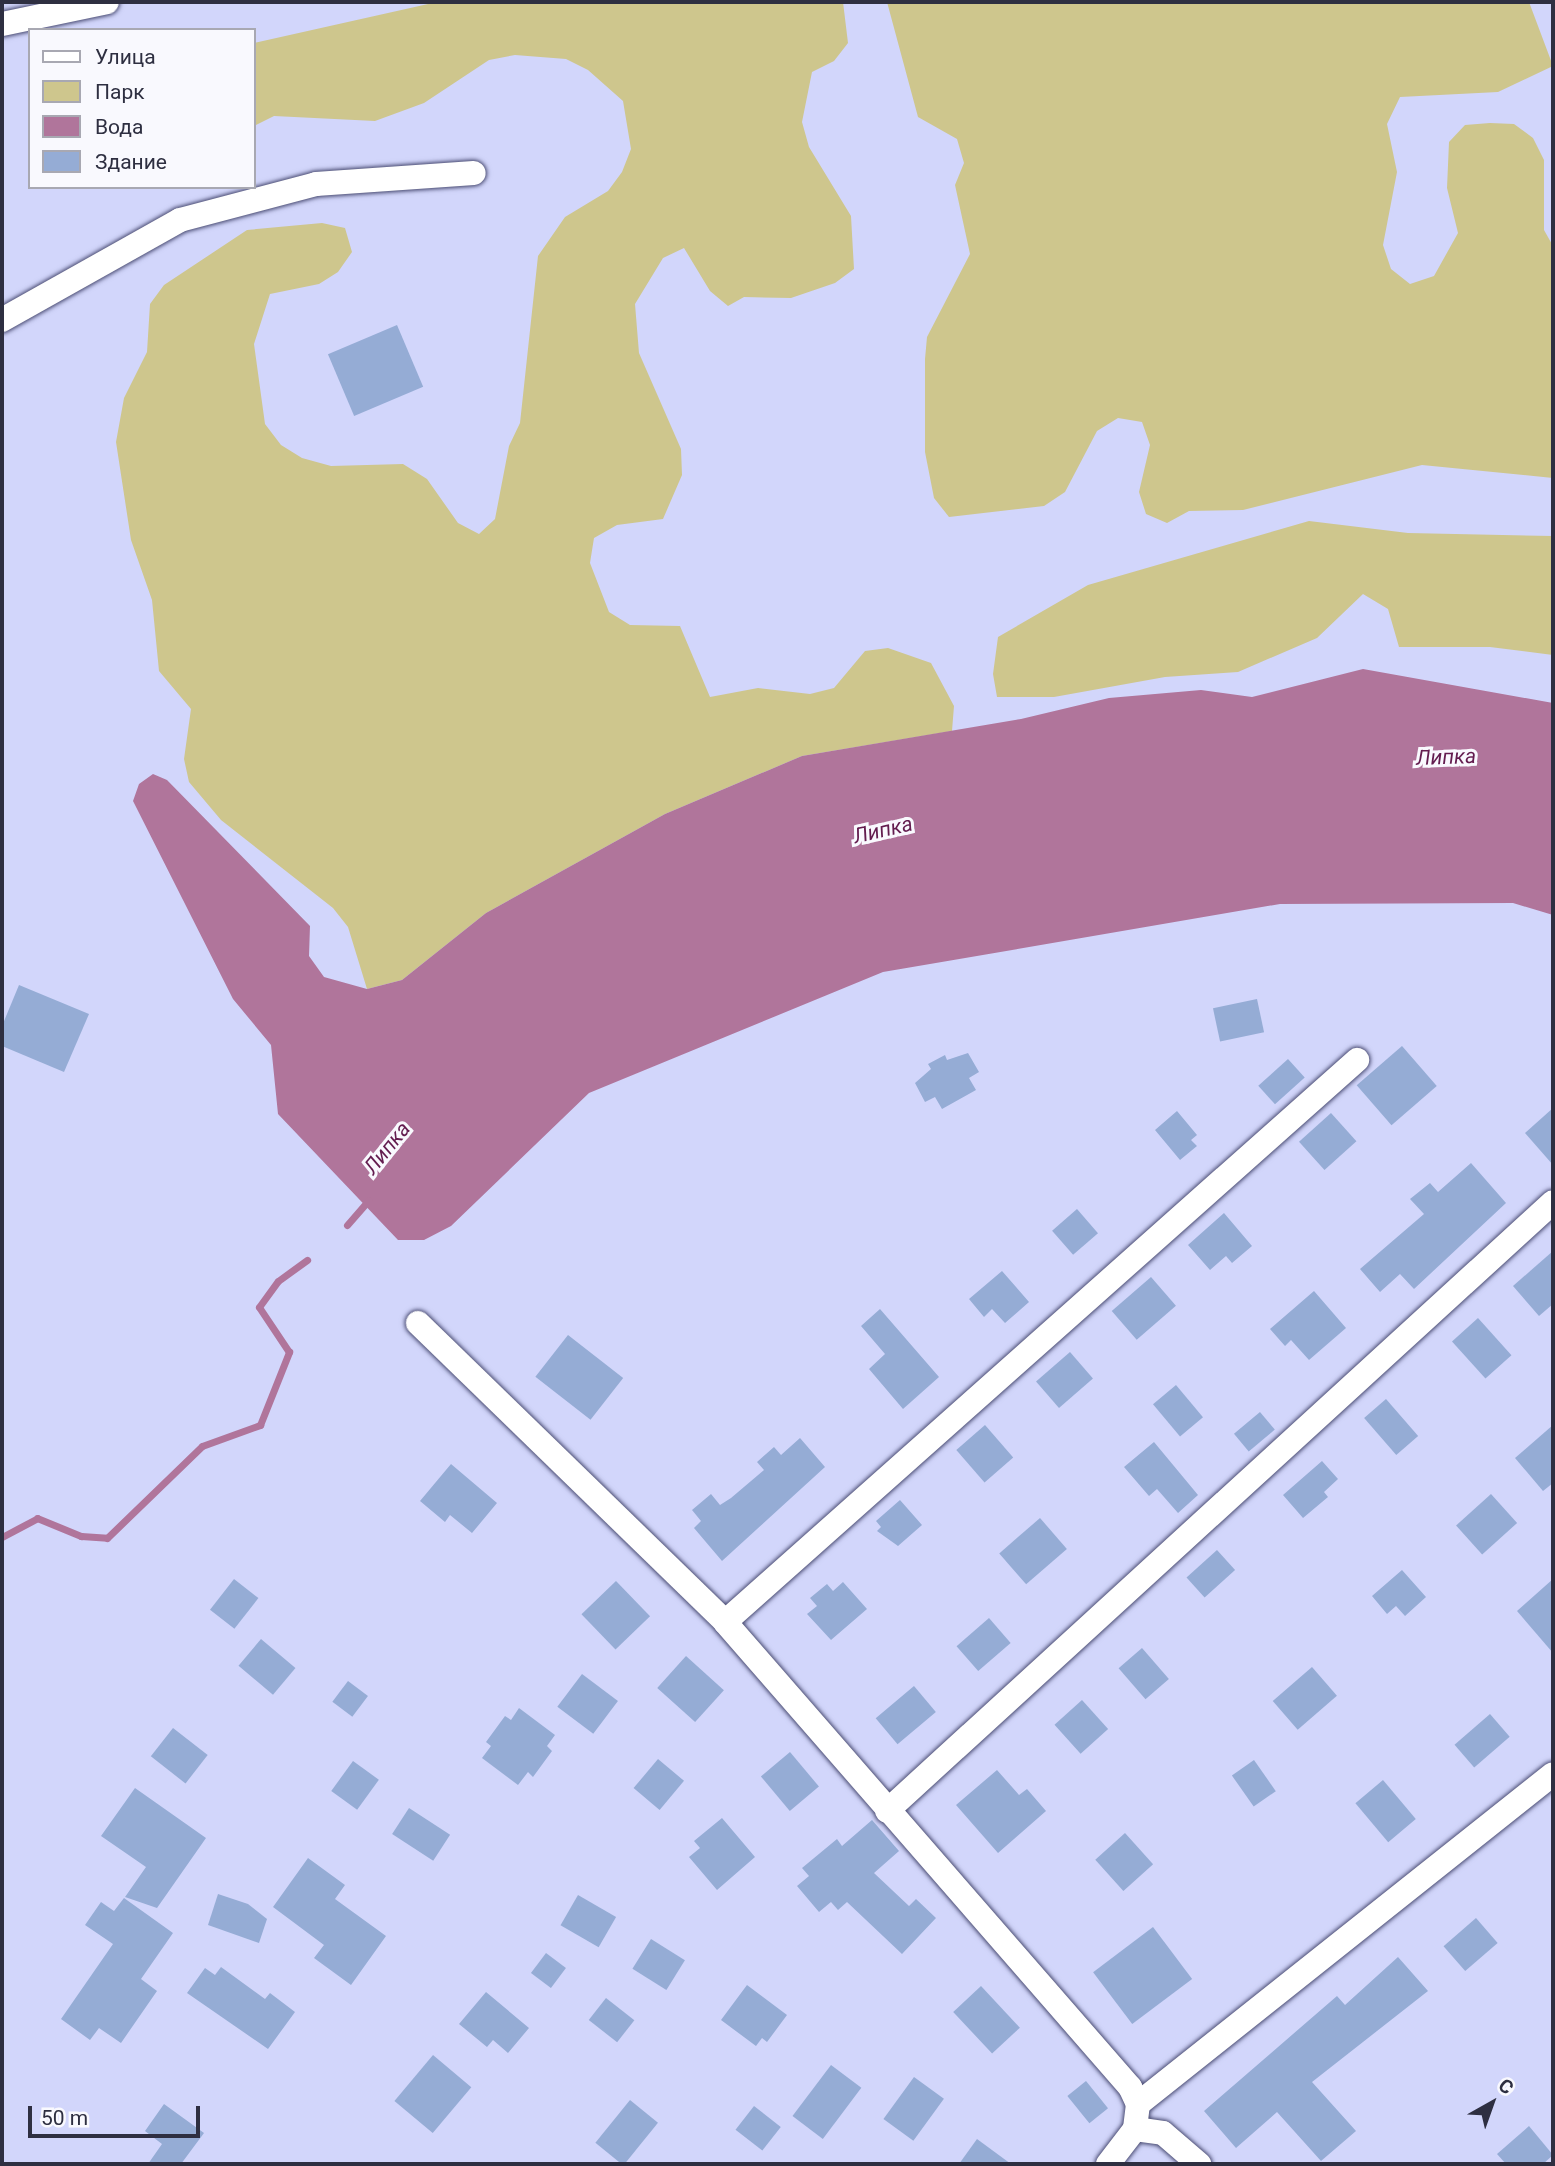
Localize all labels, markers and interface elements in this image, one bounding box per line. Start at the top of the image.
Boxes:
legend [28,28,256,189]
text: Улица [95,45,156,69]
text: Парк [95,80,145,104]
text: Вода [95,115,143,139]
text: Здание [95,150,167,174]
water label: Липка [1416,743,1476,771]
water label: Липка [851,811,915,849]
water label: Липка [358,1117,416,1179]
north arrow [1457,2068,1527,2138]
text: С [1494,2074,1518,2099]
scale bar [32,2092,203,2136]
text: 50 m [41,2106,88,2130]

